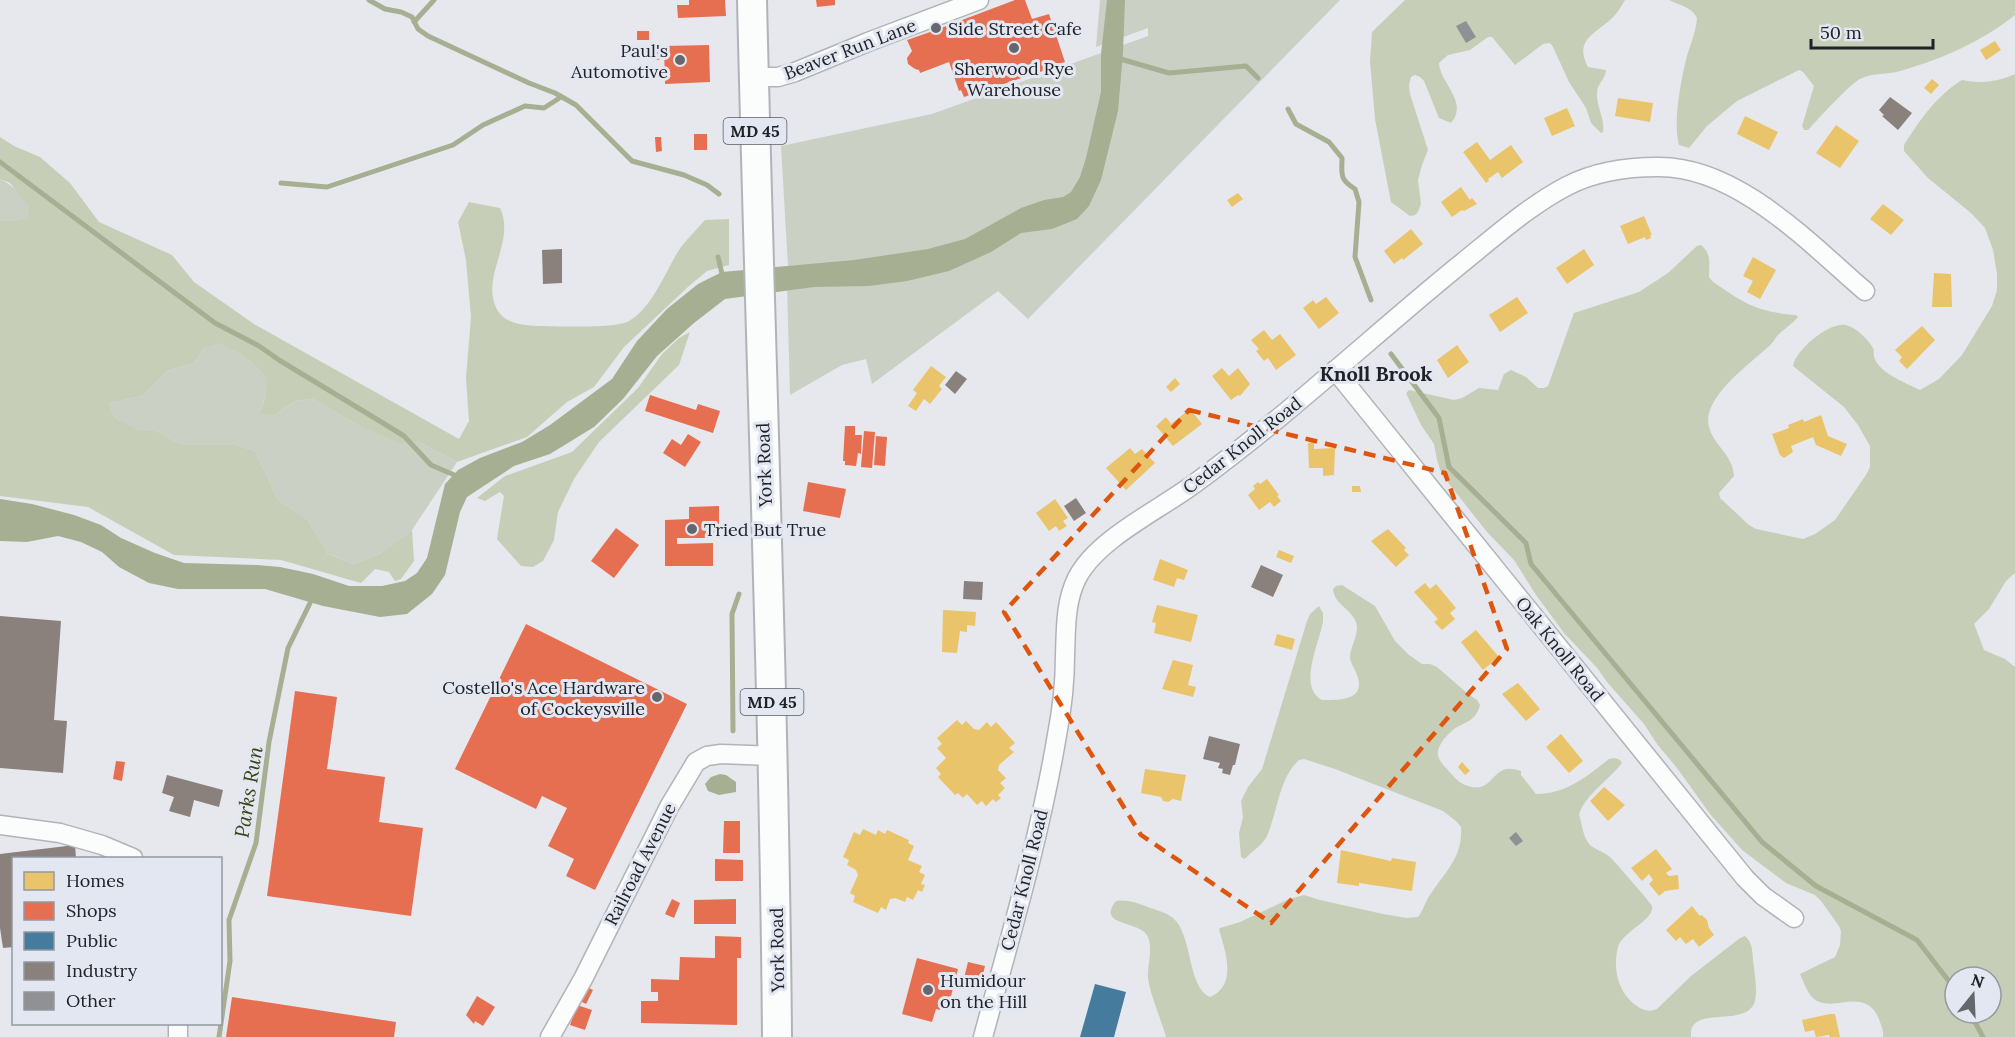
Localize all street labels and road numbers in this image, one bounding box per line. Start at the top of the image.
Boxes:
street label: Beaver Run Lane [781,13,920,85]
road number: MD 45 [724,118,786,144]
street label: Cedar Knoll Road [1178,391,1306,499]
street label: York Road [751,422,777,509]
street label: Oak Knoll Road [1511,592,1609,706]
road number: MD 45 [740,689,804,715]
street label: Railroad Avenue [599,799,681,929]
street label: Cedar Knoll Road [995,807,1053,953]
street label: York Road [765,907,789,993]

